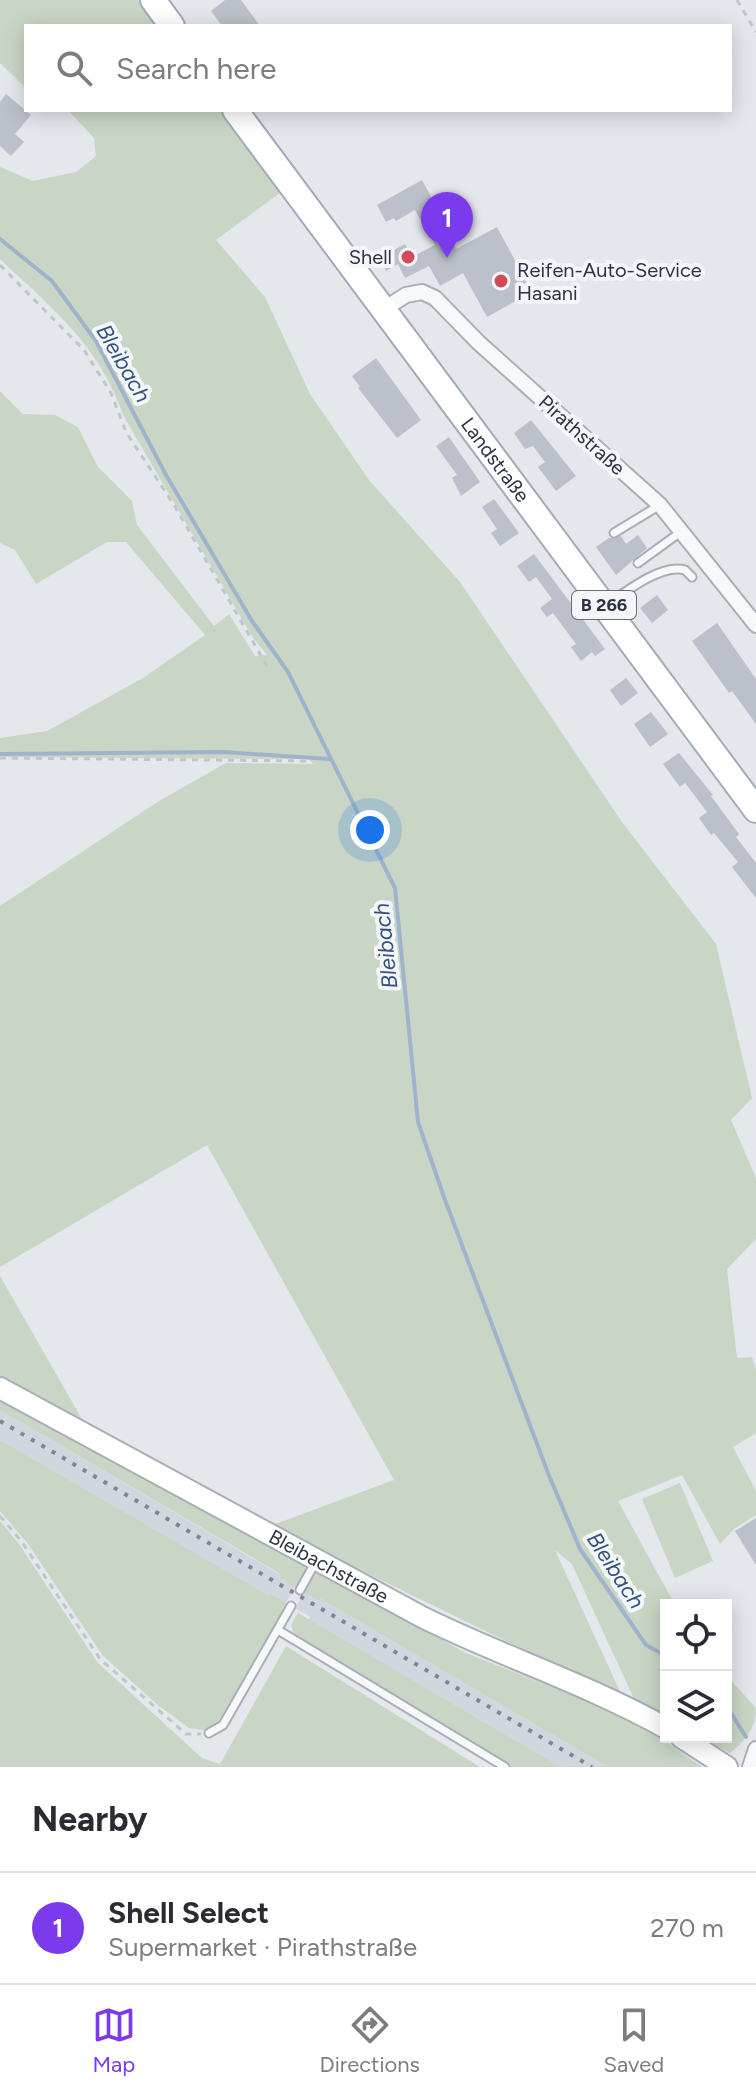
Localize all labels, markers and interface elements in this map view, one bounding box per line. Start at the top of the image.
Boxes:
search box [24,24,732,112]
icon: search [52,46,96,90]
text: Search here [116,50,276,87]
pin: 1 [421,192,473,258]
place label: Shell [349,245,392,269]
marker: Shell [399,248,417,266]
place label: Reifen-Auto-Service Hasani [517,258,702,305]
marker: Reifen-Auto-Service Hasani [492,272,510,290]
water label: Bleibach [90,319,157,407]
street label: Pirathstraße [534,390,630,480]
street label: Landstraße [456,413,535,507]
road number: B 266 [572,591,636,619]
your location [350,810,390,850]
water label: Bleibach [368,902,403,990]
street label: Bleibachstraße [265,1524,393,1608]
water label: Bleibach [581,1527,650,1614]
map controls [660,1599,732,1743]
button: locate [660,1599,732,1671]
button: layers [660,1671,732,1743]
text: Nearby [32,1799,147,1840]
text: Shell Select [108,1894,269,1931]
text: 1 [53,1912,63,1944]
text: 270 m [650,1912,724,1944]
text: Supermarket · Pirathstraße [108,1931,417,1963]
tab: Map [92,2003,136,2078]
tab: Directions [320,2003,420,2078]
tab: Saved [603,2003,664,2078]

